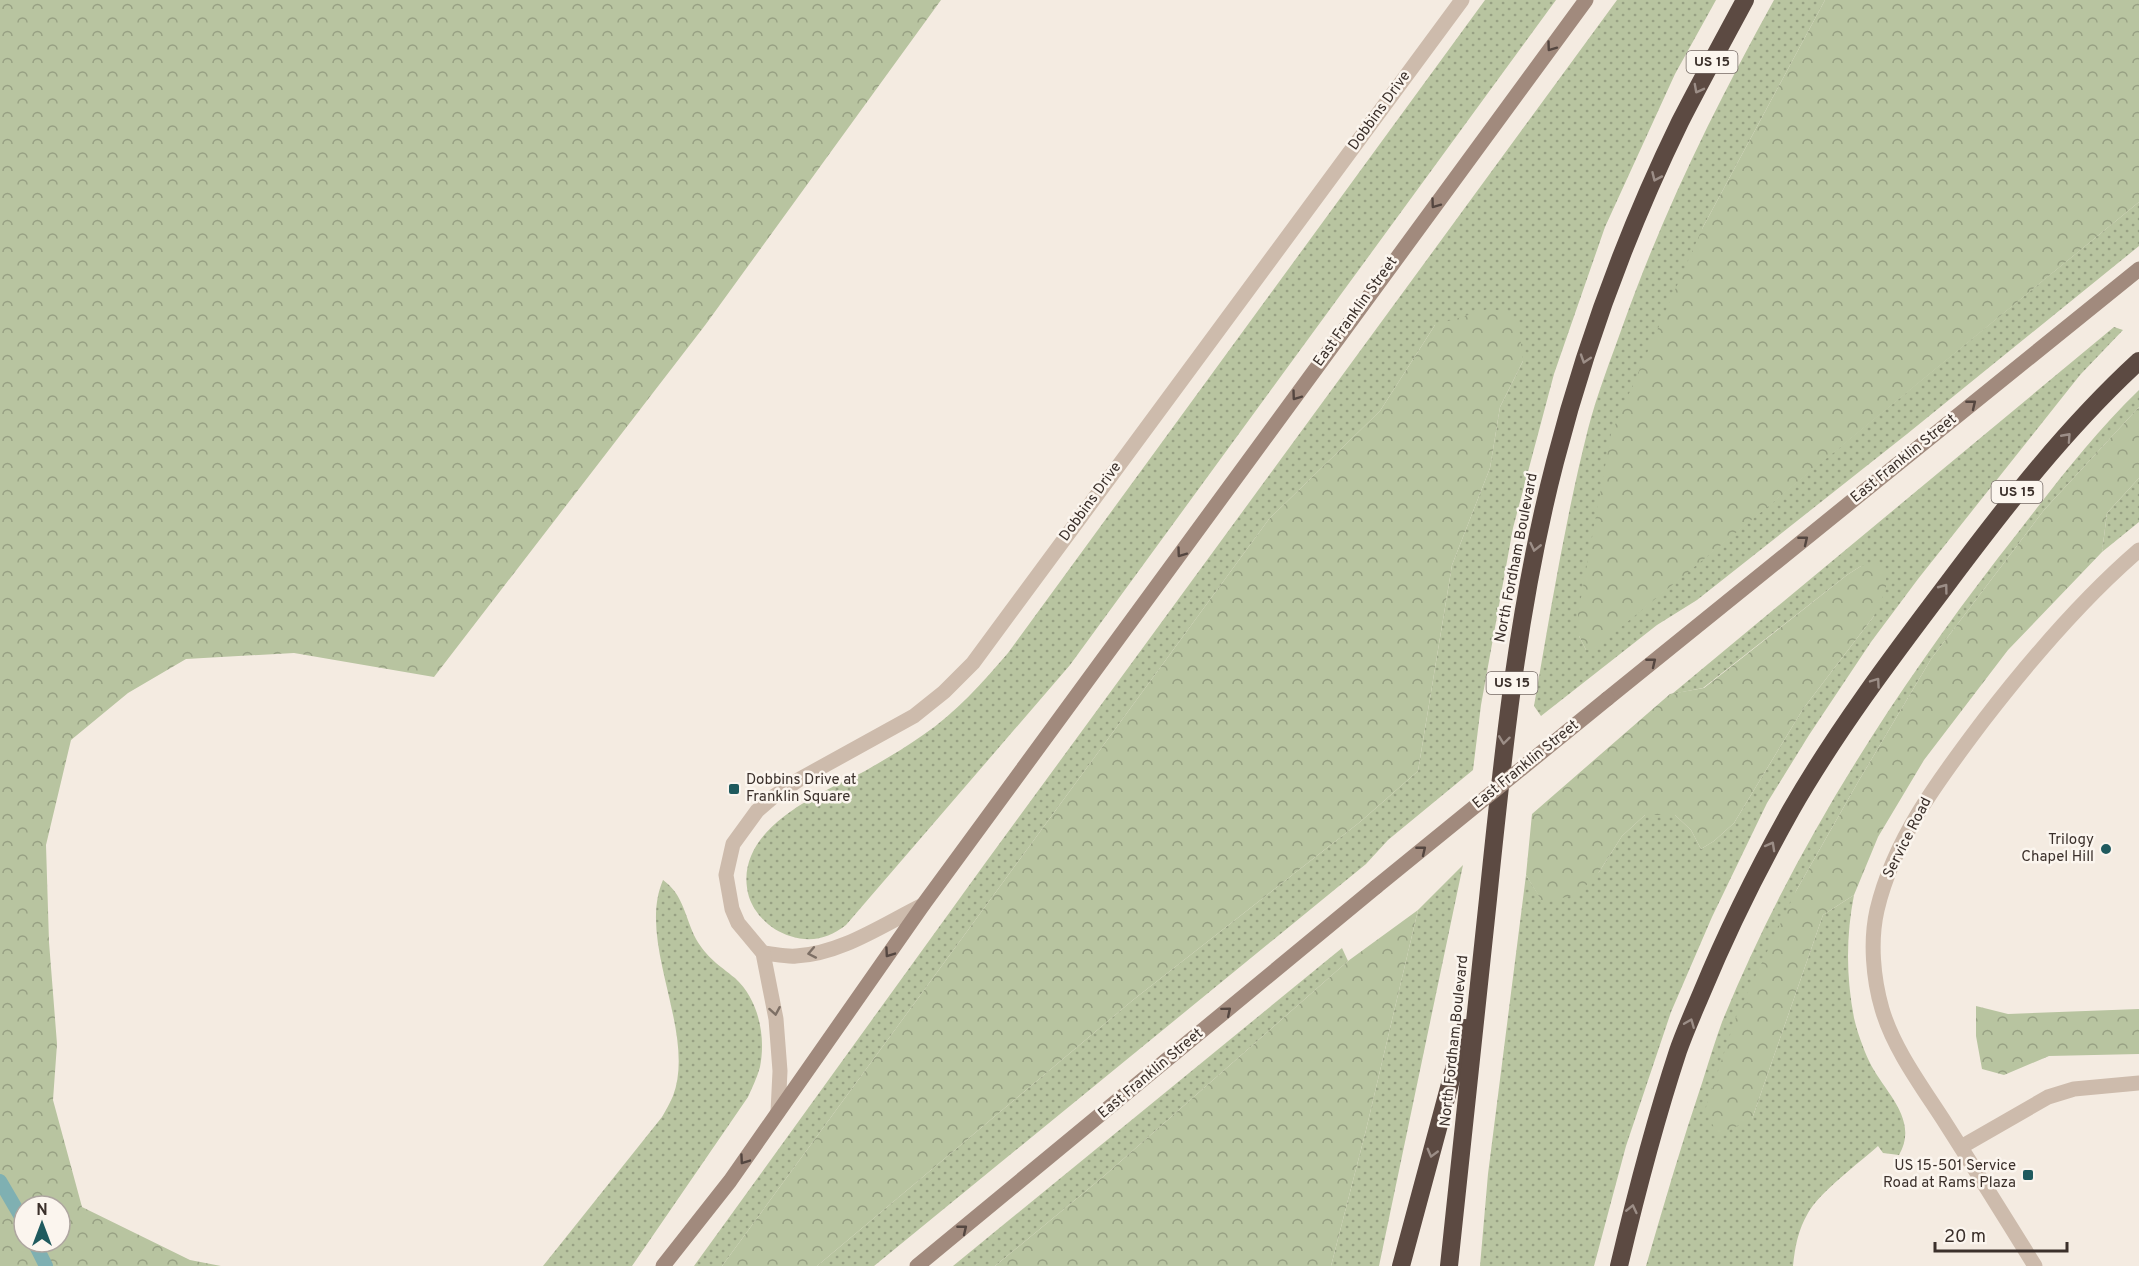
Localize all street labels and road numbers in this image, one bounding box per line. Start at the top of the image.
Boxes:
road number: US 15 [1686,51,1738,73]
street label: Dobbins Drive [1345,68,1415,154]
street label: East Franklin Street [1310,253,1402,371]
street label: East Franklin Street [1847,410,1961,508]
street label: Dobbins Drive [1056,459,1126,545]
street label: North Fordham Boulevard [1491,472,1543,644]
road number: US 15 [1992,481,2042,503]
road number: US 15 [1486,672,1538,694]
street label: East Franklin Street [1469,716,1583,814]
street label: Service Road [1879,794,1937,882]
street label: North Fordham Boulevard [1437,954,1473,1128]
street label: East Franklin Street [1095,1025,1207,1123]

